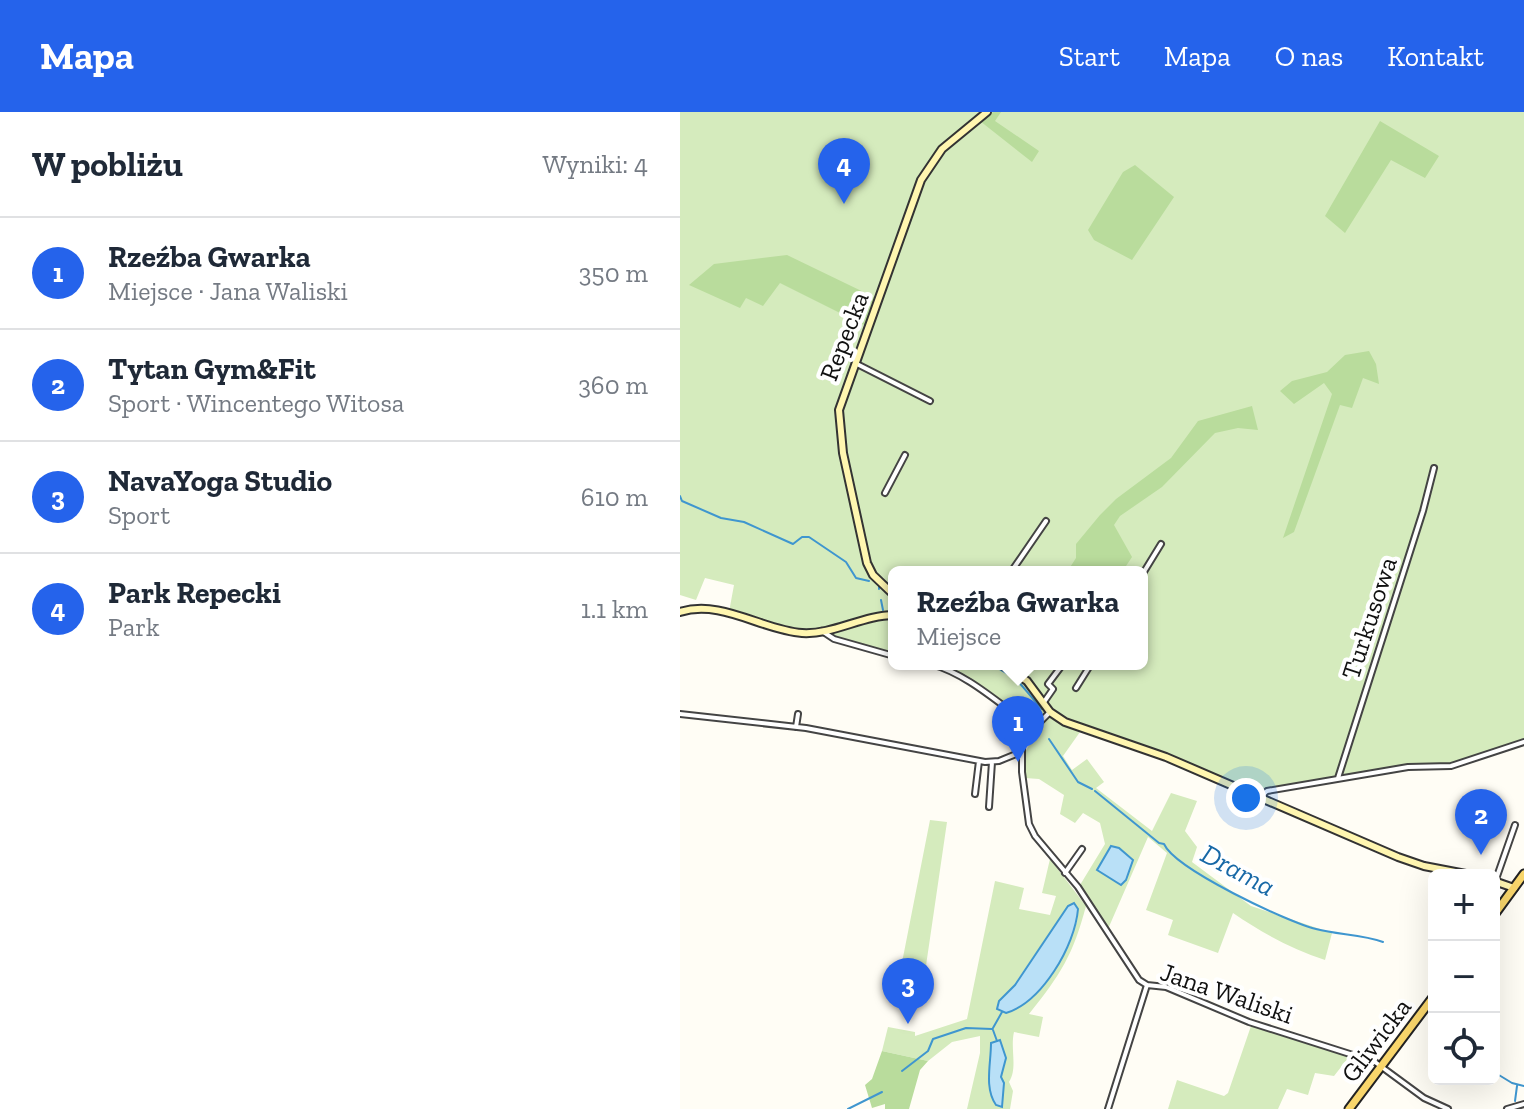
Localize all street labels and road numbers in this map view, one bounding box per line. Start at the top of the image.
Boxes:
street label: Repecka [812,287,876,385]
street label: Turkusowa [1334,552,1404,683]
street label: Jana Waliski [1156,955,1298,1031]
street label: Gliwicka [1334,991,1418,1088]

